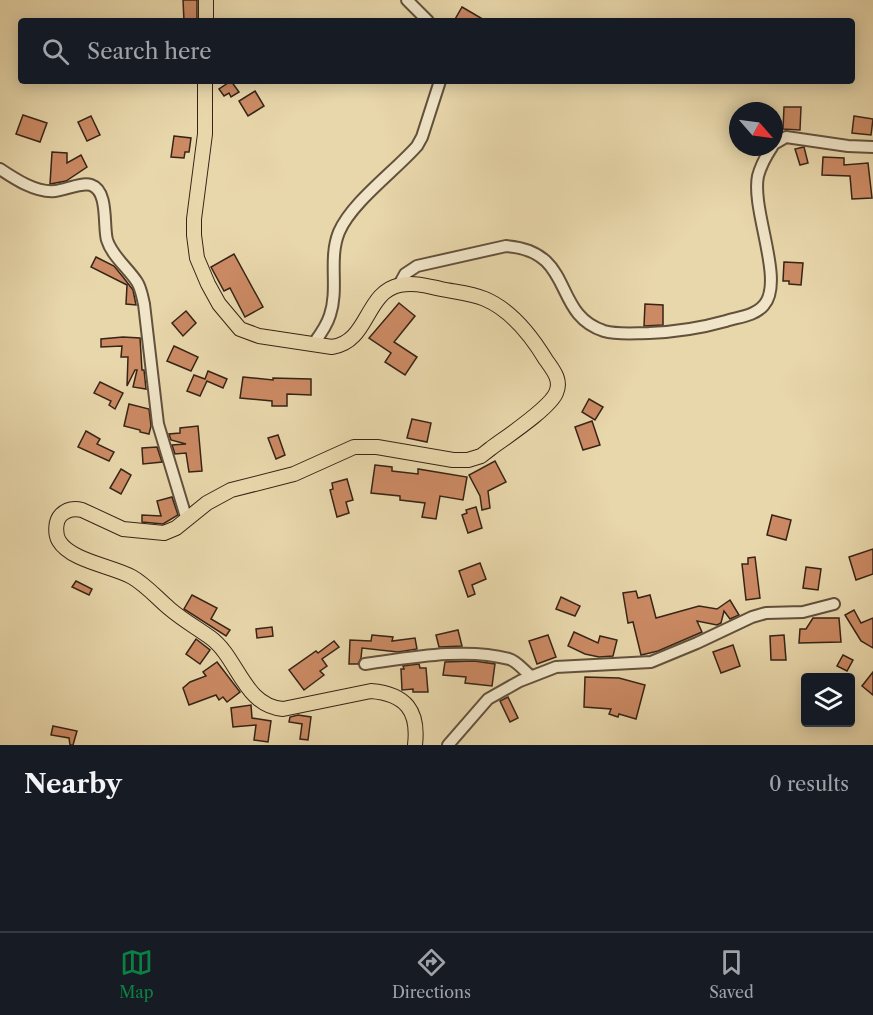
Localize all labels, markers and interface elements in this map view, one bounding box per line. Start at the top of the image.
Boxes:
search box [18,18,855,84]
icon: search [39,35,72,68]
text: Search here [87,38,212,65]
north arrow [729,102,783,156]
map controls [801,673,855,727]
button: layers [801,673,855,727]
text: Nearby [24,768,122,800]
text: 0 results [769,772,849,796]
tab: Map [119,946,154,1002]
tab: Directions [392,946,471,1002]
tab: Saved [709,946,754,1002]

